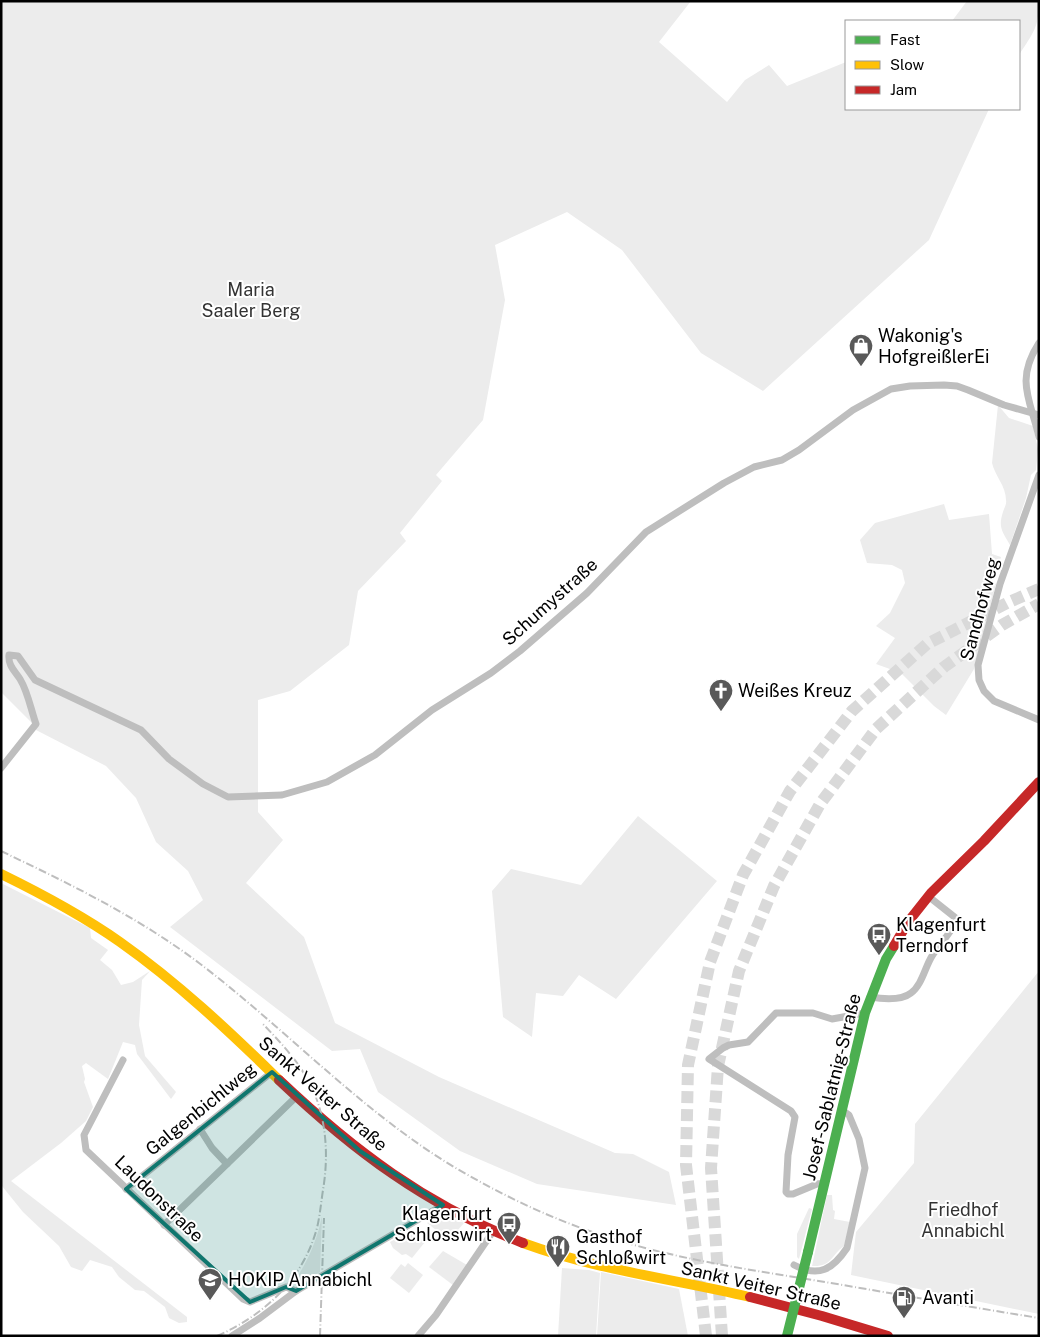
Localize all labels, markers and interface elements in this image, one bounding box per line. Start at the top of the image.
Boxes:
legend [845,20,1020,110]
text: Fast [890,31,920,48]
text: Slow [890,56,925,73]
text: Jam [890,81,917,98]
park label: Maria Saaler Berg [202,279,300,321]
place label: Wakonig's HofgreißlerEi [878,325,989,367]
shop icon: Wakonig's HofgreißlerEi [848,333,874,367]
street label: Schumystraße [498,553,602,650]
street label: Sandhofweg [956,555,1003,663]
church icon: Weißes Kreuz [708,678,734,712]
place label: Weißes Kreuz [738,680,852,701]
place label: Klagenfurt Terndorf [896,914,986,956]
bus stop icon: Klagenfurt Terndorf [866,922,892,956]
street label: Josef-Sablatnig-Straße [798,991,865,1183]
street label: Sankt Veiter Straße [255,1032,392,1155]
street label: Galgenbichlweg [141,1058,260,1160]
street label: Laudonstraße [111,1151,208,1246]
park label: Friedhof Annabichl [921,1199,1005,1241]
place label: Klagenfurt Schlosswirt [394,1203,492,1245]
bus stop icon: Klagenfurt Schlosswirt [496,1211,522,1245]
place label: Gasthof Schloßwirt [576,1226,666,1268]
restaurant icon: Gasthof Schloßwirt [545,1234,571,1268]
street label: Sankt Veiter Straße [679,1257,843,1314]
school or university icon: HOKIP Annabichl [197,1267,223,1301]
place label: HOKIP Annabichl [228,1269,372,1290]
fuel station icon: Avanti [891,1285,917,1319]
place label: Avanti [922,1287,974,1308]

